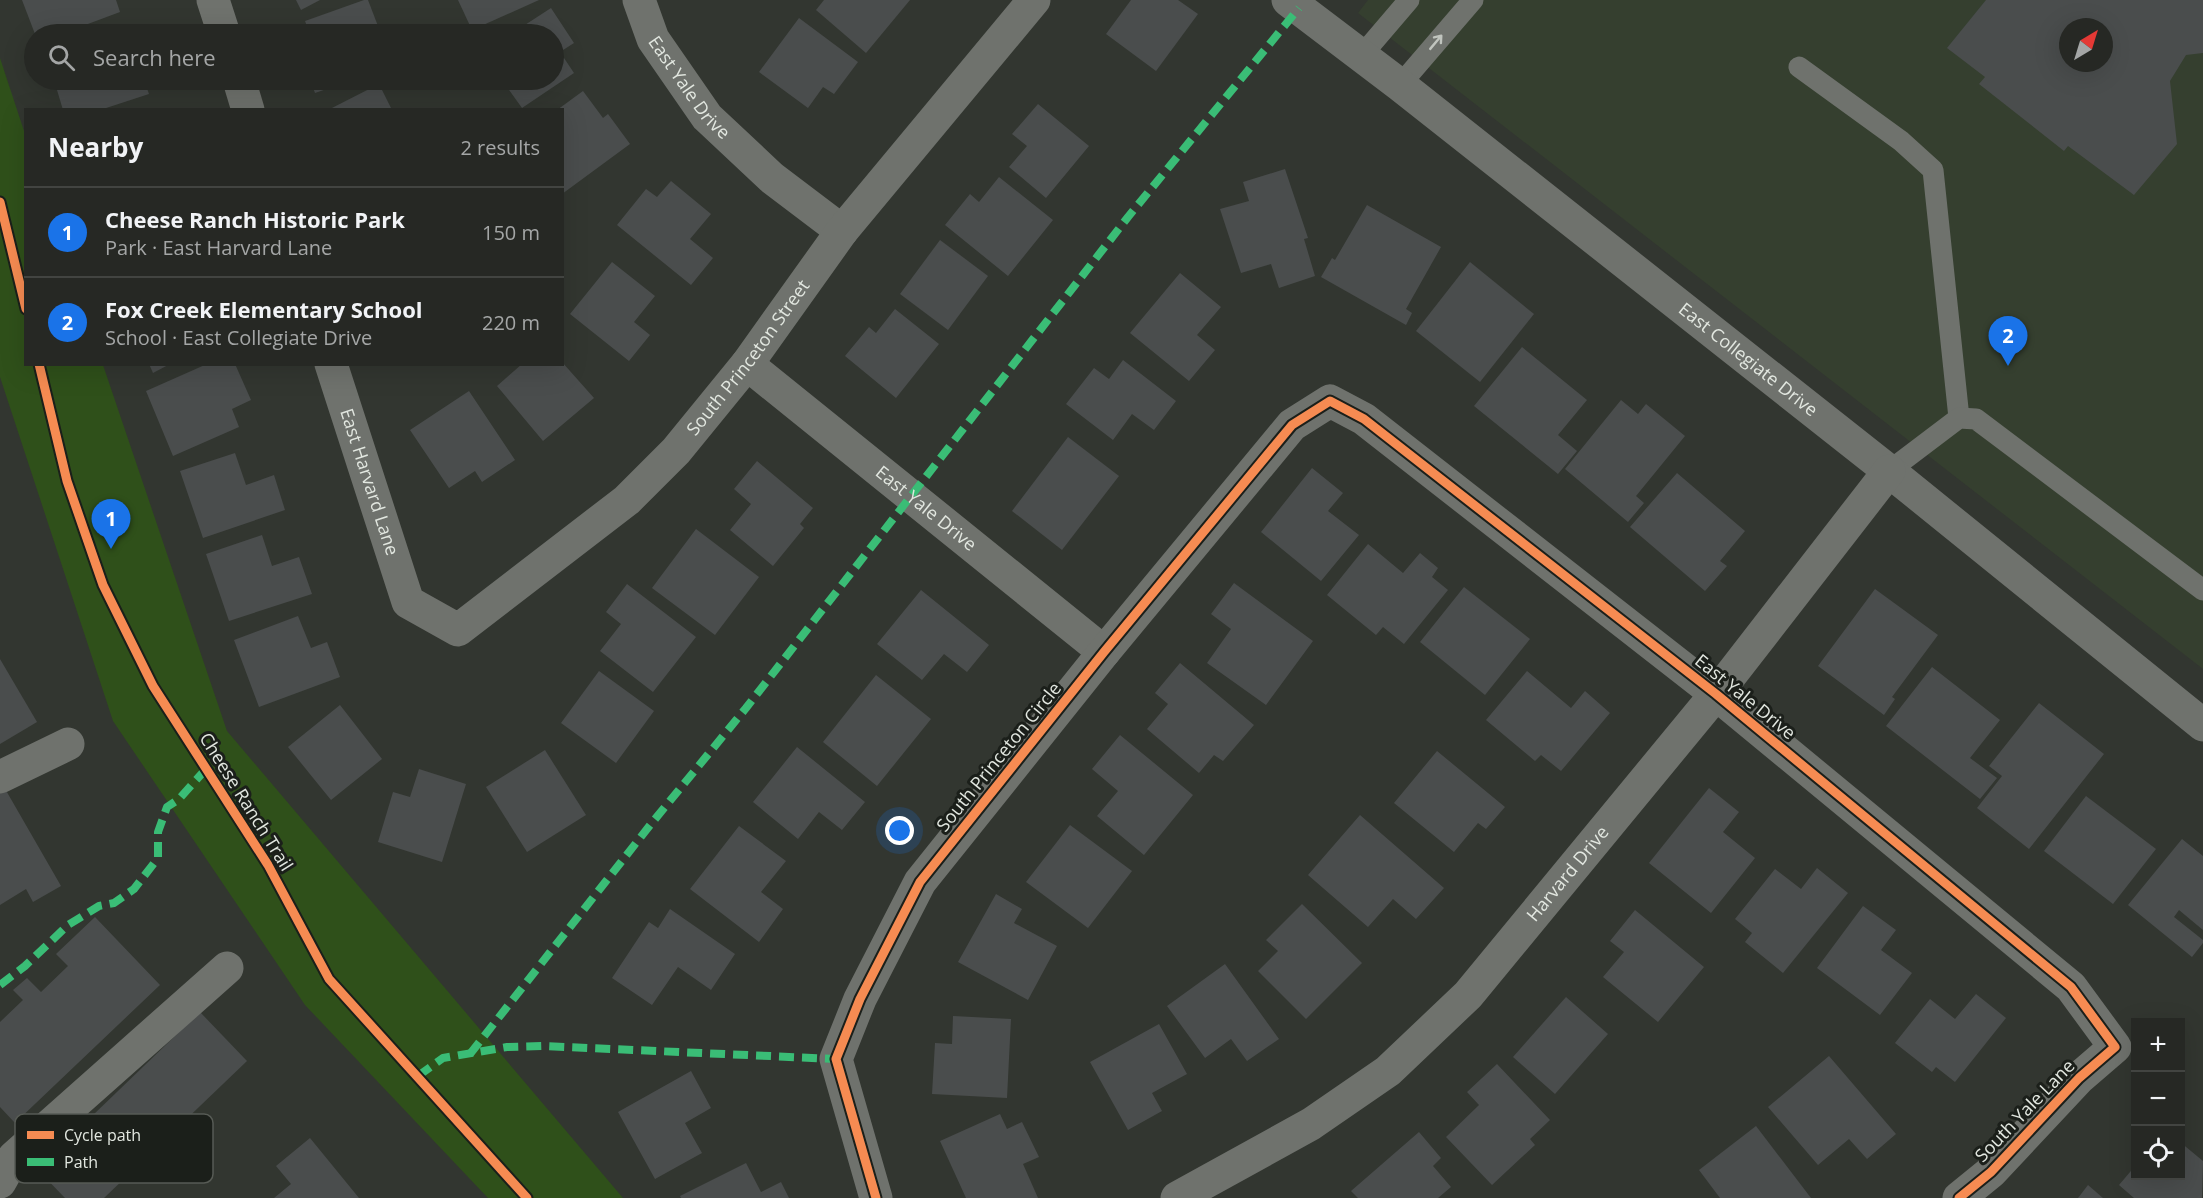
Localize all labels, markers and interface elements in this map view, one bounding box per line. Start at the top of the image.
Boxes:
north arrow [2059,18,2113,72]
search box [24,24,564,90]
street label: East Yale Drive [643,31,736,144]
one-way arrow [1429,35,1443,50]
icon: search [45,41,78,74]
text: Search here [93,42,216,72]
text: Nearby [48,129,143,165]
text: 2 results [460,134,540,161]
text: Cheese Ranch Historic Park [105,204,405,234]
text: 1 [62,219,73,246]
text: 150 m [482,219,540,246]
text: Park · East Harvard Lane [105,234,332,261]
street label: South Princeton Street [681,275,814,440]
text: Fox Creek Elementary School [105,294,423,324]
street label: East Collegiate Drive [1674,297,1823,421]
text: 2 [62,309,73,336]
text: 220 m [482,309,540,336]
pin: 2 [1988,316,2028,366]
text: School · East Collegiate Drive [105,324,372,351]
street label: East Harvard Lane [335,405,405,558]
street label: East Yale Drive [871,460,982,556]
pin: 1 [92,500,130,549]
street label: East Yale Drive [1690,648,1801,744]
street label: South Princeton Circle [930,677,1066,836]
street label: Cheese Ranch Trail [195,728,299,875]
your location [885,816,914,845]
street label: Harvard Drive [1521,820,1614,926]
map controls [2131,1018,2185,1180]
button: + [2131,1018,2185,1072]
street label: South Yale Lane [1969,1054,2079,1167]
button: − [2131,1072,2185,1126]
legend [15,1114,213,1183]
text: Cycle path [64,1124,141,1146]
button: locate [2131,1126,2185,1180]
text: Path [64,1151,98,1173]

